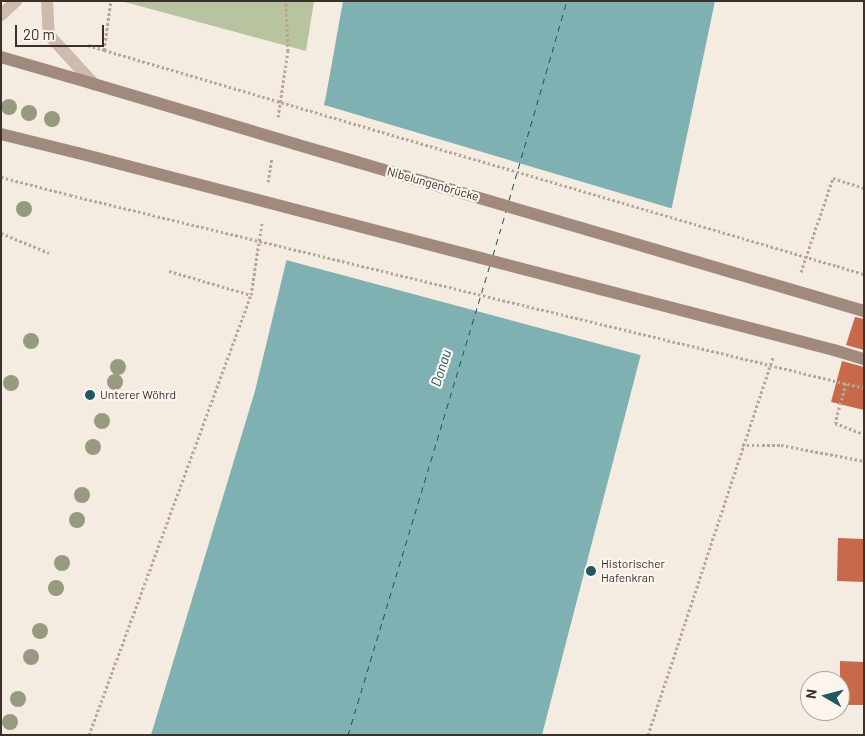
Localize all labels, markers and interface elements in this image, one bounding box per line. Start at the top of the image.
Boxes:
scale bar [18,15,106,47]
text: 20 m [23,25,55,43]
street label: Nibelungenbrücke [385,164,481,204]
water label: Donau [427,347,455,389]
place label: Unterer Wöhrd [100,388,176,402]
marker: Unterer Wöhrd [84,389,96,401]
place label: Historischer Hafenkran [601,557,665,585]
marker: Historischer Hafenkran [585,565,597,577]
north arrow [800,671,850,721]
text: N [802,688,820,700]

